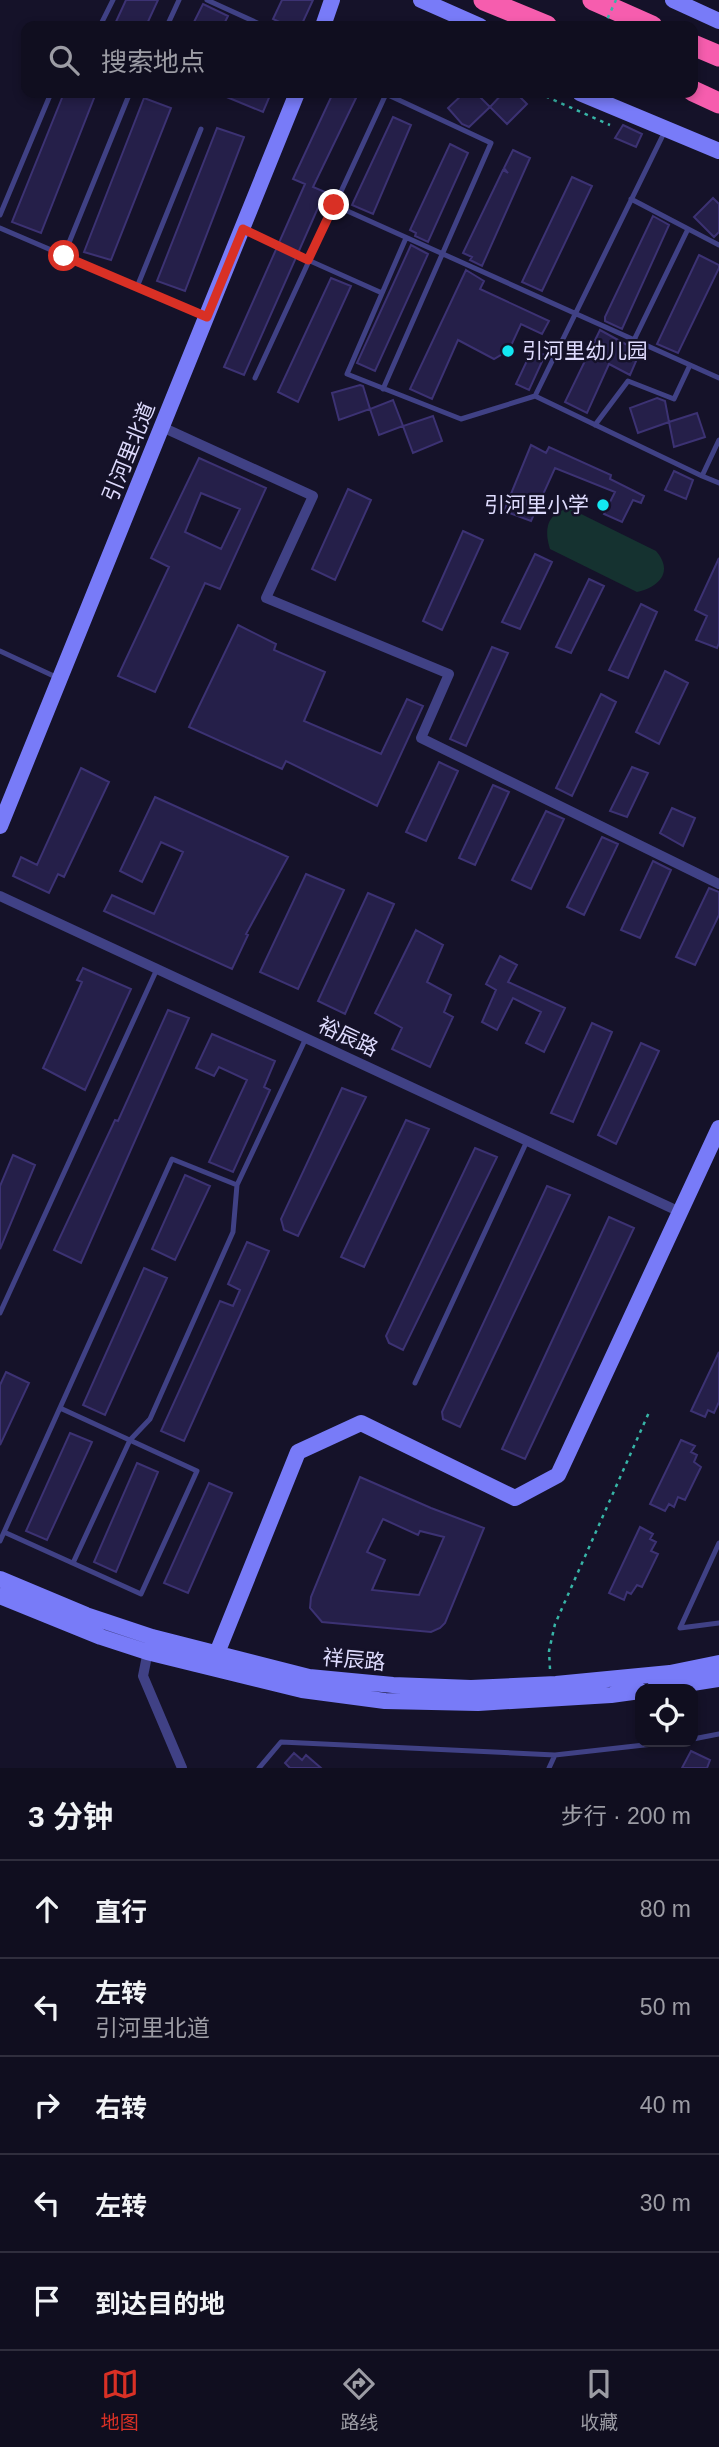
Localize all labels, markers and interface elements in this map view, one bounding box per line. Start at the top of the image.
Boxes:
search box [21,21,698,98]
icon: search [45,41,83,79]
text: 搜索地点 [101,47,205,77]
route end [318,189,349,220]
route start [48,240,79,271]
place label: 引河里幼儿园 [522,339,648,362]
marker: 引河里幼儿园 [500,343,516,359]
street label: 引河里北道 [98,399,159,505]
place label: 引河里小学 [484,493,589,516]
marker: 引河里小学 [595,497,611,513]
street label: 裕辰路 [315,1013,382,1060]
street label: 祥辰路 [322,1645,386,1674]
map controls [635,1684,698,1747]
button: locate [635,1684,698,1747]
text: 3 分钟 [28,1800,113,1833]
text: 步行 · 200 m [561,1803,691,1829]
icon: ahead [28,1890,66,1928]
text: 80 m [640,1896,691,1922]
text: 直行 [95,1897,147,1927]
text: 左转 [95,1978,147,2008]
icon: left [28,1988,66,2026]
text: 50 m [640,1994,691,2020]
text: 引河里北道 [95,2015,210,2041]
icon: right [28,2086,66,2124]
text: 40 m [640,2092,691,2118]
text: 右转 [95,2093,147,2123]
icon: left [28,2184,66,2222]
text: 30 m [640,2190,691,2216]
text: 左转 [95,2191,147,2221]
icon: arrive [28,2282,66,2320]
text: 到达目的地 [95,2289,225,2319]
tab: 地图 [101,2365,139,2434]
tab: 路线 [340,2365,378,2434]
tab: 收藏 [580,2365,618,2434]

